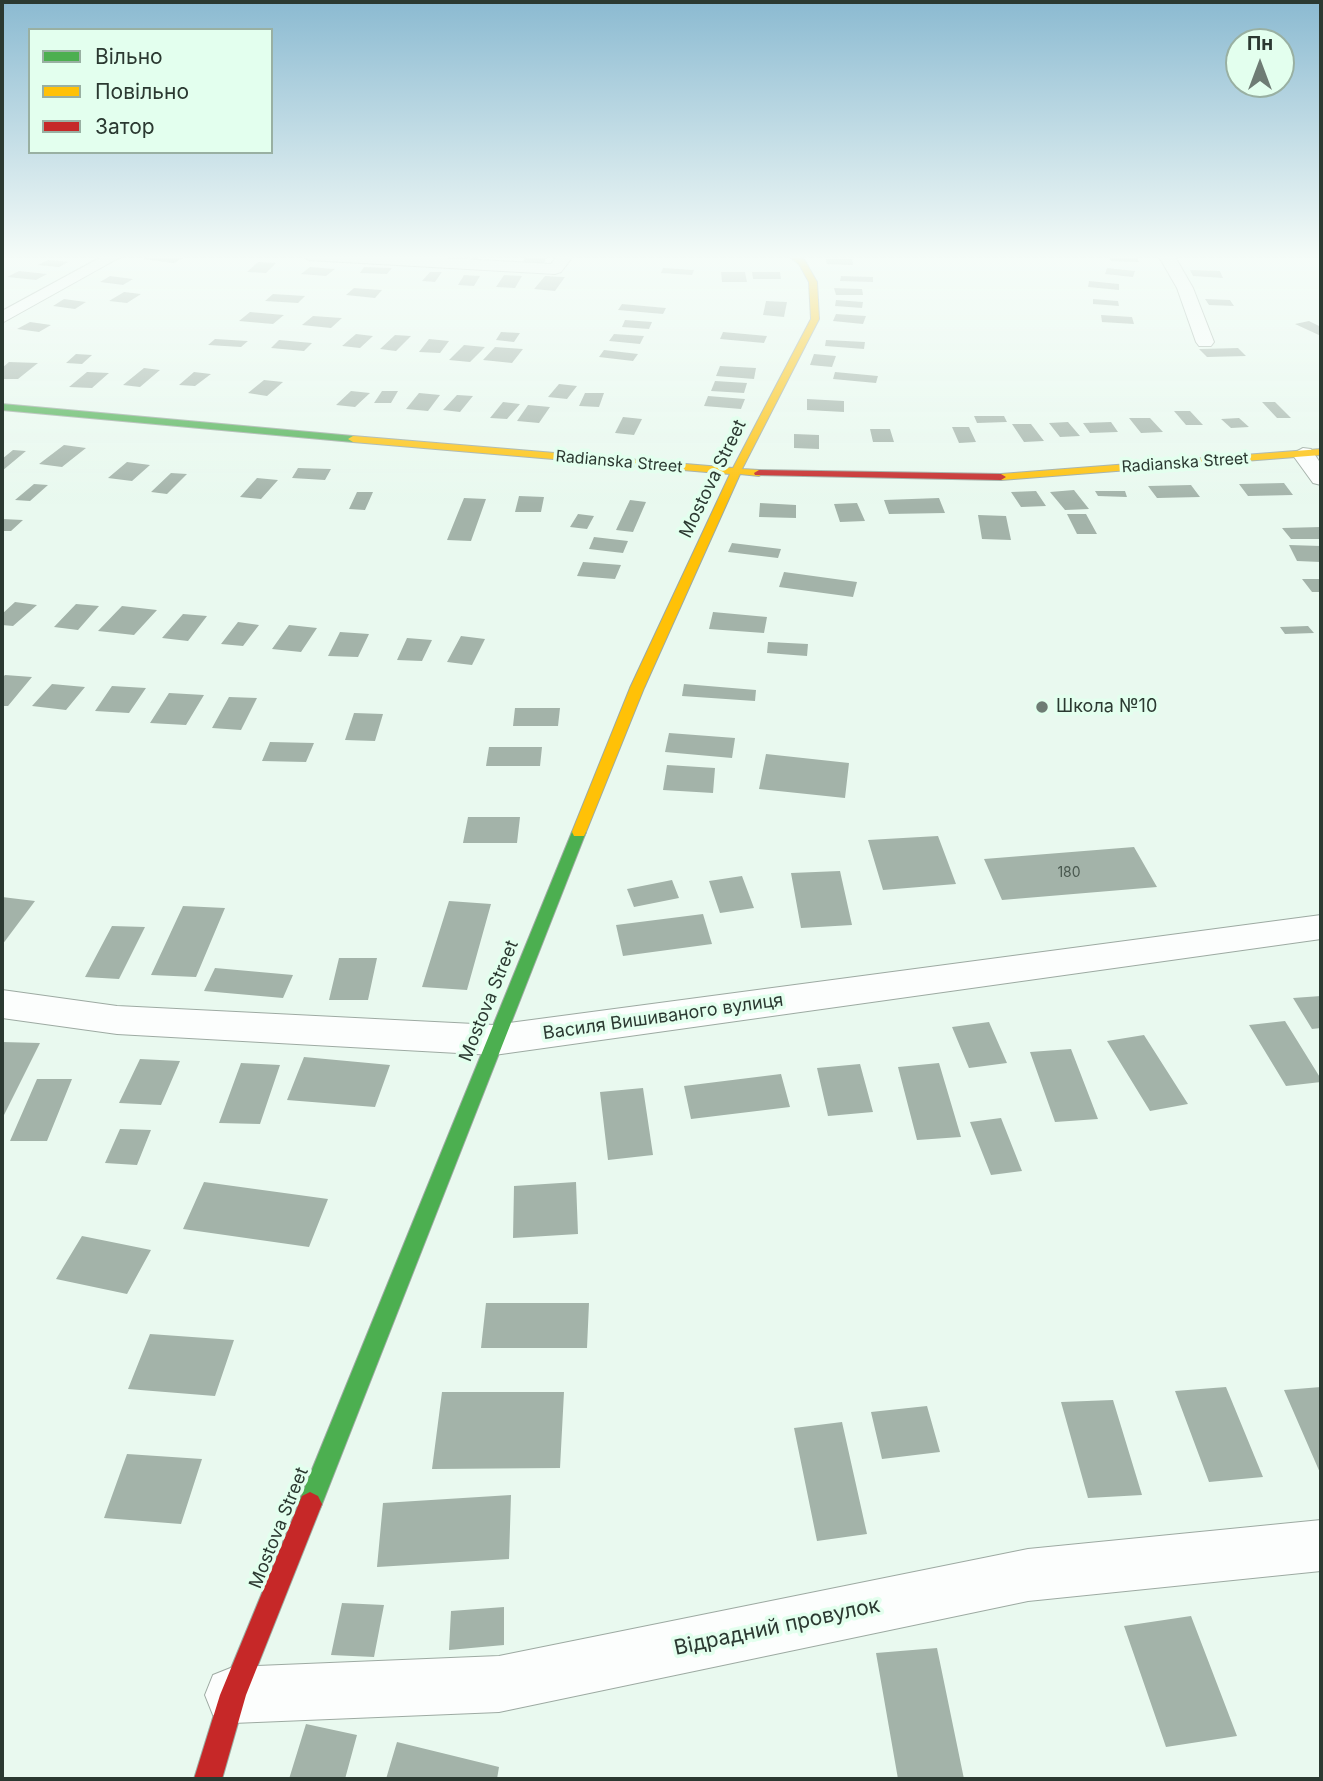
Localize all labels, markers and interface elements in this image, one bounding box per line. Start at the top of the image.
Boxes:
legend [28,28,273,154]
north arrow [1225,28,1295,98]
text: Пн [1247,32,1273,55]
text: Вільно [95,44,163,69]
text: Повільно [95,79,189,104]
text: Затор [95,114,155,139]
street label: Mostova Street [675,416,751,542]
street label: Radianska Street [555,447,683,477]
street label: Radianska Street [1121,449,1249,477]
place label: Школа №10 [1056,696,1157,718]
marker: Школа №10 [1034,699,1050,715]
house number: 180 [1057,865,1081,881]
street label: Mostova Street [455,937,523,1065]
street label: Василя Вишиваного вулиця [541,989,785,1045]
street label: Mostova Street [245,1464,313,1592]
street label: Відрадний провулок [672,1593,882,1661]

